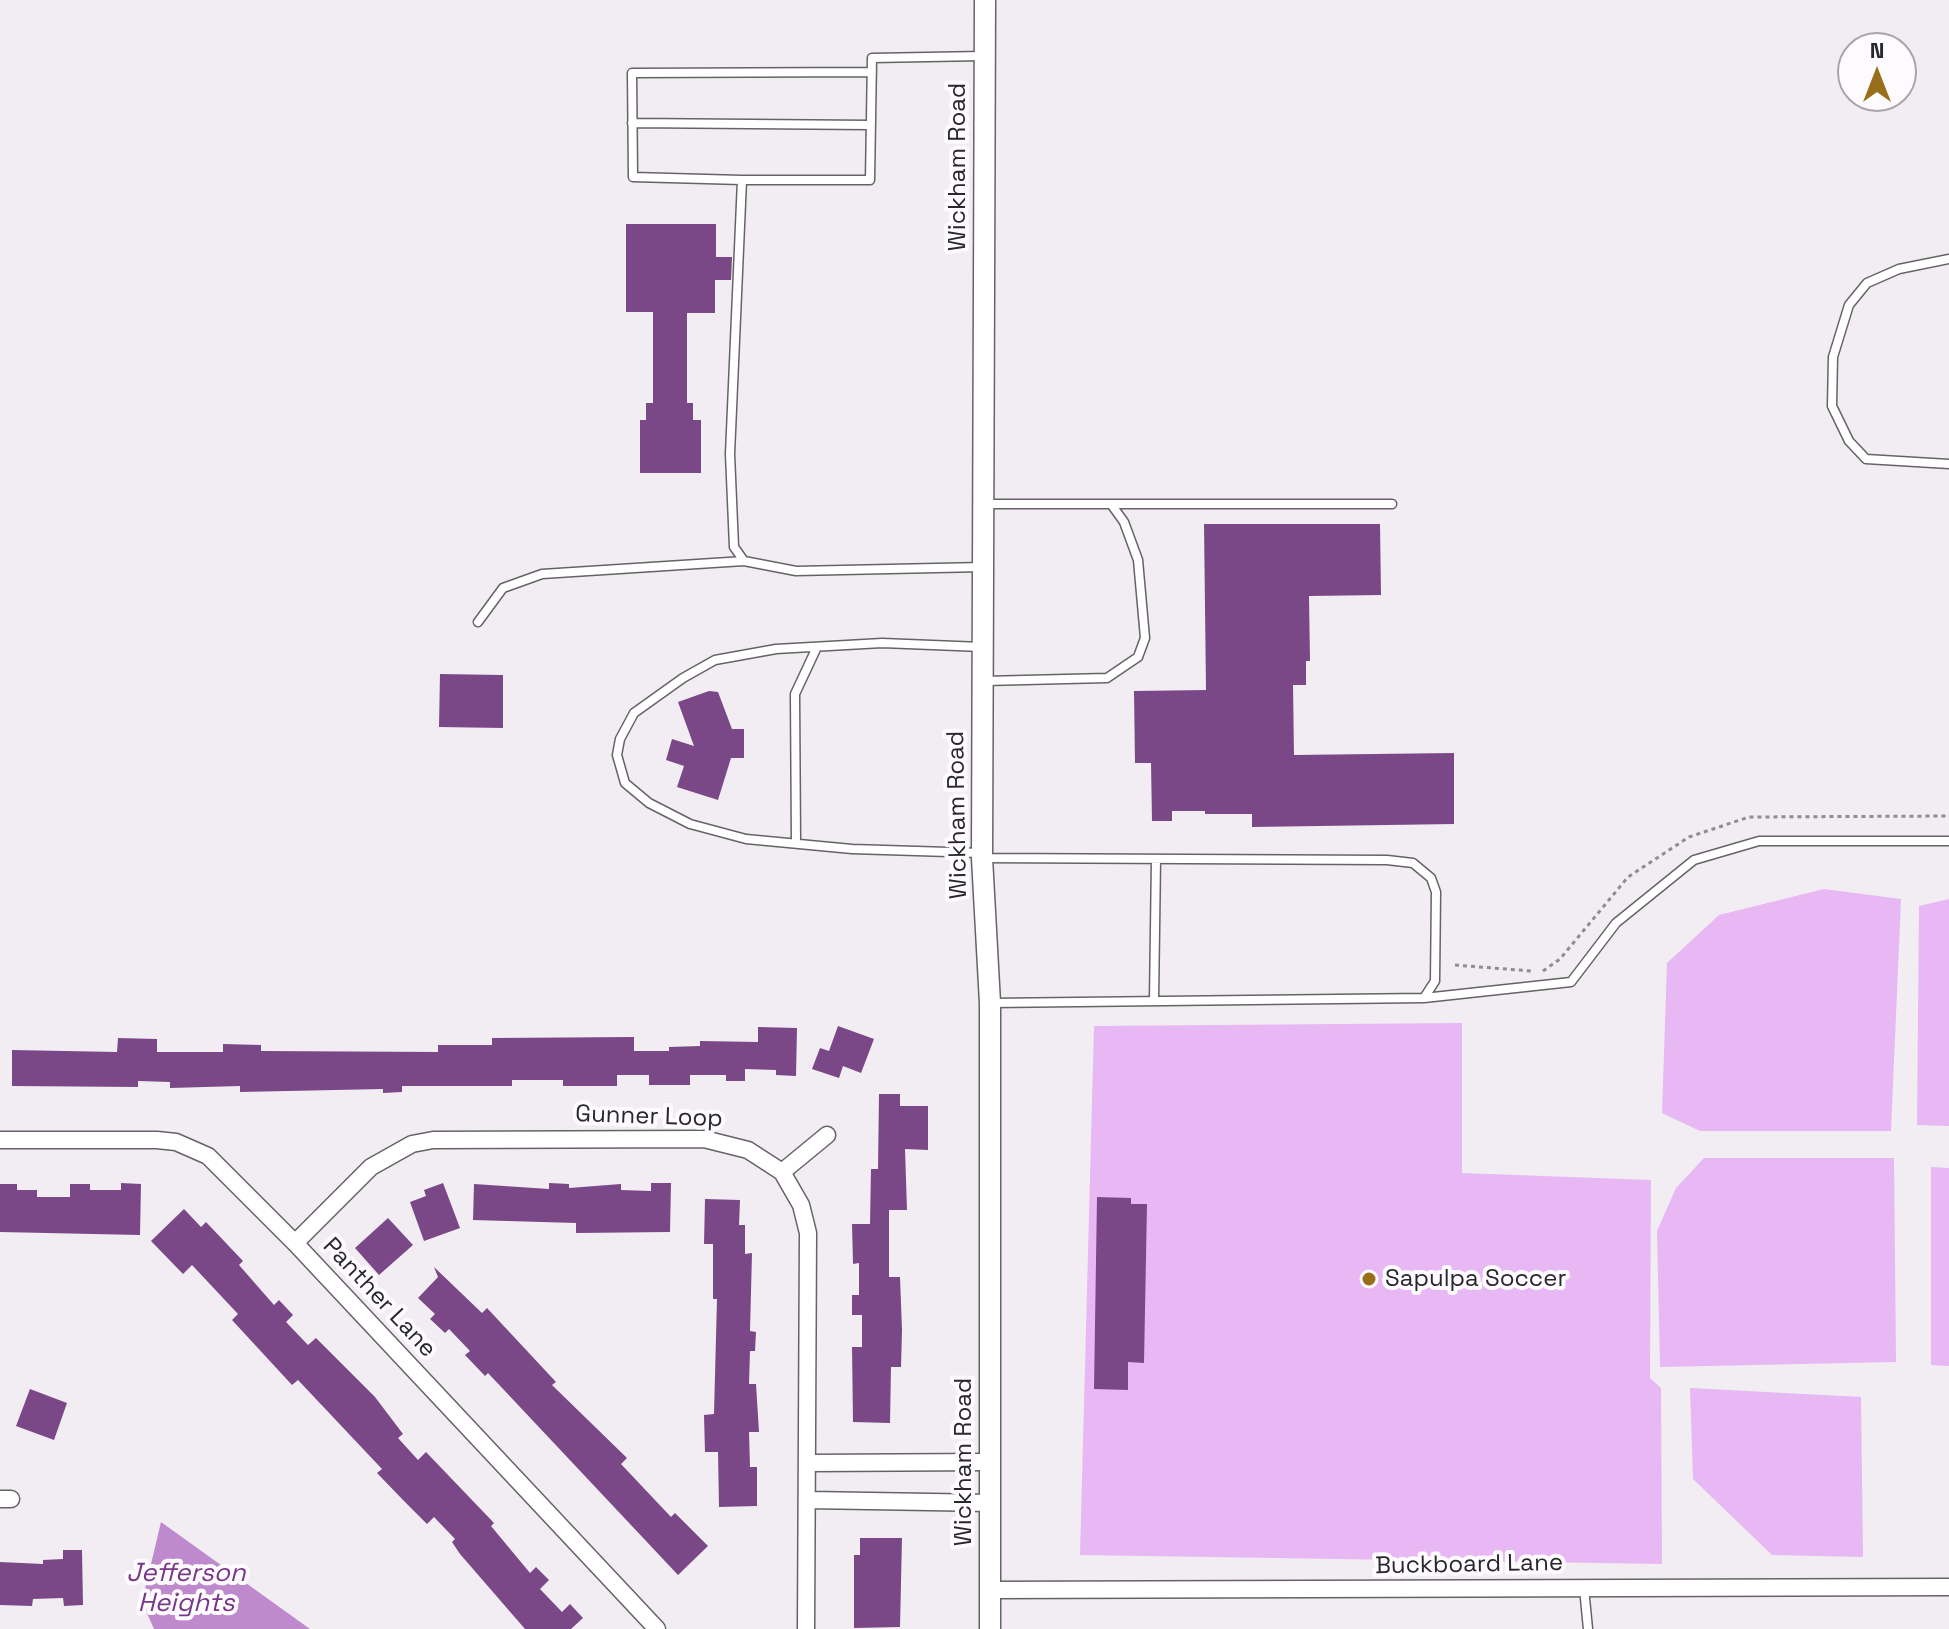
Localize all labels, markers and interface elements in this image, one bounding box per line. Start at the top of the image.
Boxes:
north arrow [1837,32,1917,112]
text: N [1870,36,1884,64]
street label: Wickham Road [944,83,972,251]
street label: Wickham Road [942,731,974,899]
street label: Gunner Loop [575,1100,723,1134]
street label: Panther Lane [316,1232,442,1364]
place label: Sapulpa Soccer [1385,1265,1566,1293]
marker: Sapulpa Soccer [1360,1270,1378,1288]
street label: Wickham Road [950,1378,978,1546]
street label: Buckboard Lane [1375,1549,1563,1581]
water label: Jefferson Heights [126,1558,246,1620]

